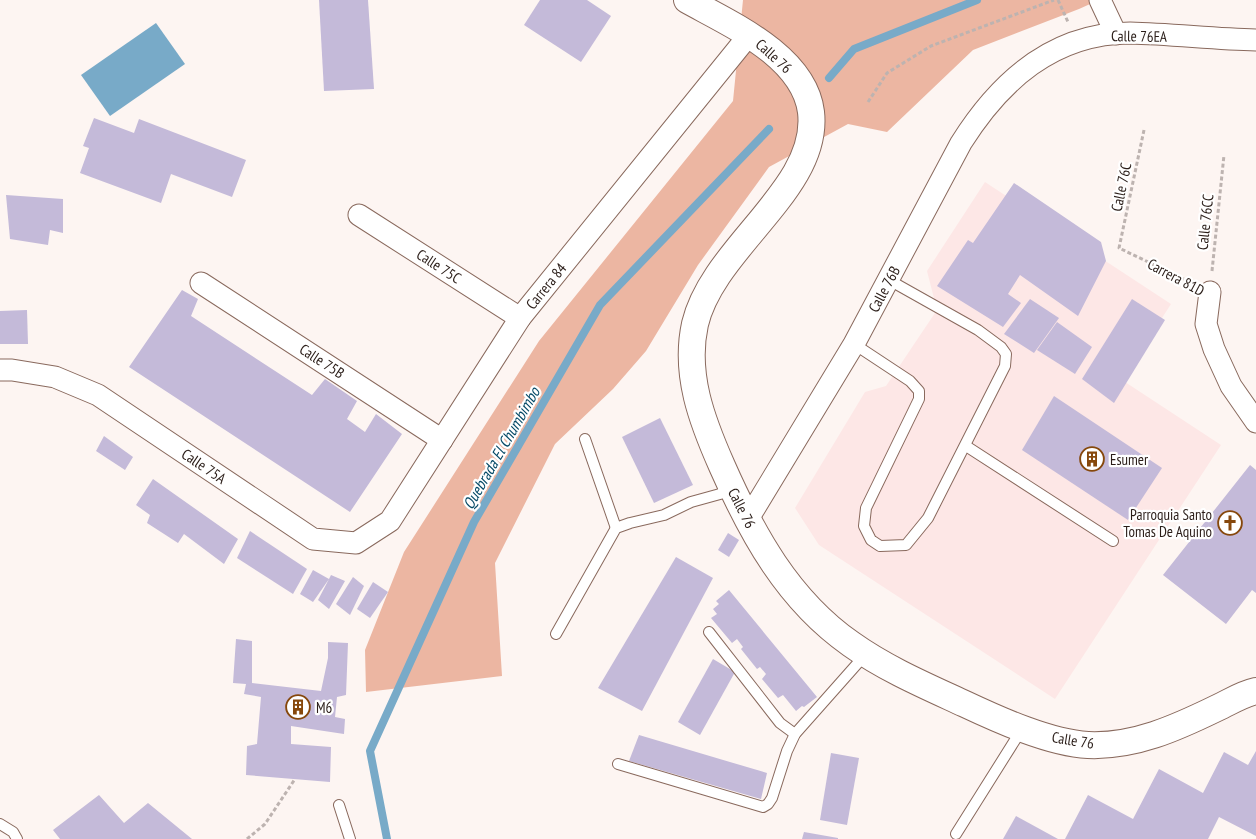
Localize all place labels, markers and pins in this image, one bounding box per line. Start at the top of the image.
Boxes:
building icon: Esumer [1079,446,1105,472]
place label: Esumer [1110,450,1149,469]
place label: Parroquia Santo Tomas De Aquino [1123,505,1212,541]
church icon: Parroquia Santo Tomas De Aquino [1217,510,1243,536]
building icon: M6 [285,694,311,720]
place label: M6 [316,698,333,717]

